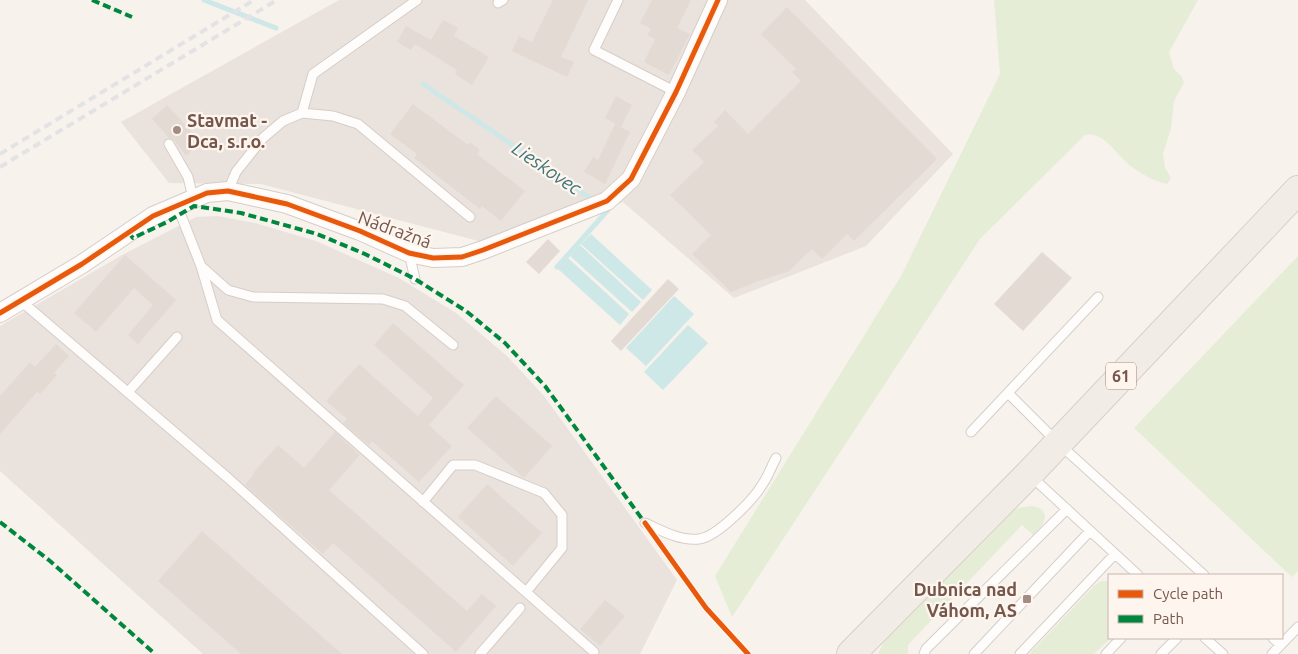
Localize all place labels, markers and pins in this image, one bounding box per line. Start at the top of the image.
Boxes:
place label: Stavmat - Dca, s.r.o. [187,110,267,151]
marker: Stavmat - Dca, s.r.o. [171,124,183,136]
place label: Dubnica nad Váhom, AS [913,579,1017,620]
marker: Dubnica nad Váhom, AS [1021,593,1033,605]

